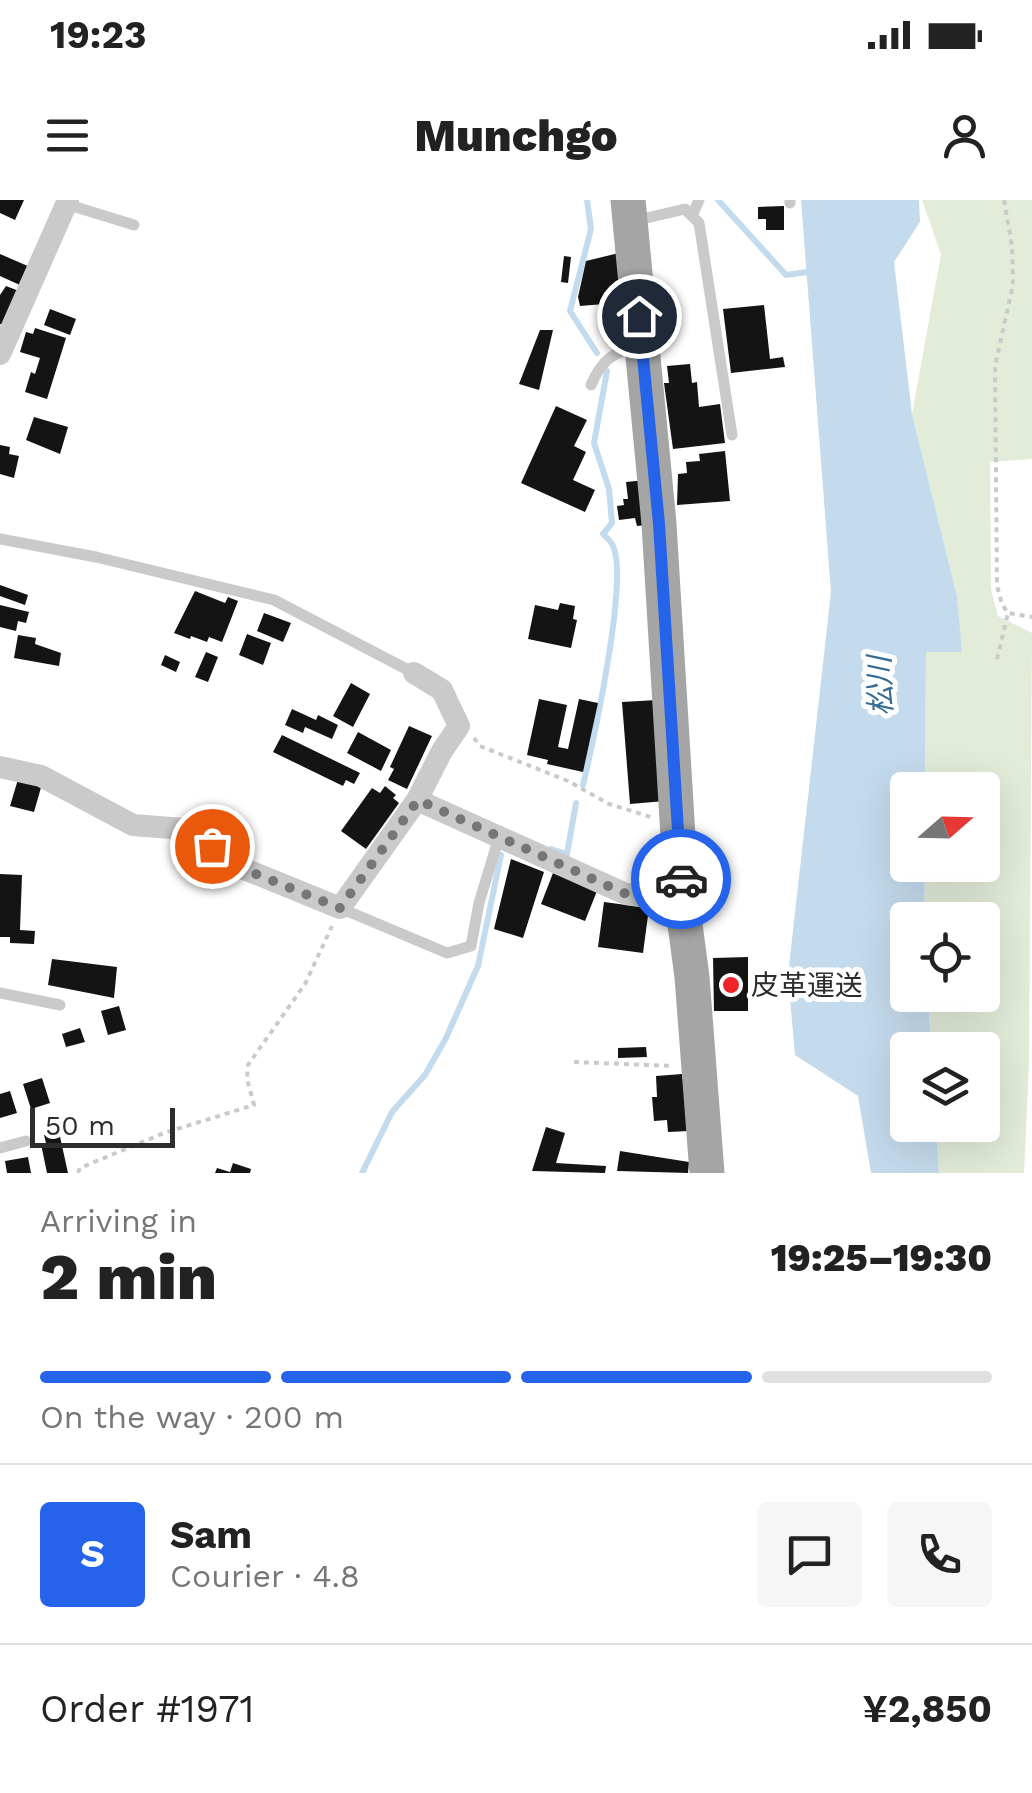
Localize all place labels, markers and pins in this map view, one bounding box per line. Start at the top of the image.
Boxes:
pin [597,274,682,359]
pin [170,804,255,889]
place label: 皮革運送 [751,969,863,1002]
marker: 皮革運送 [720,974,742,996]

